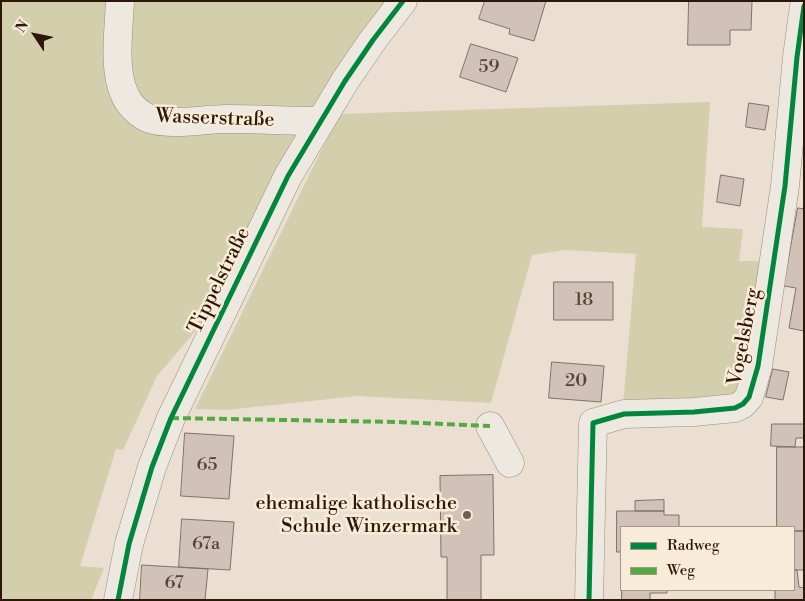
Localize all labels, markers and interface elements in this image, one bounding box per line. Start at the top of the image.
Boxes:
north arrow [10,10,60,60]
text: N [12,17,33,36]
house number: 59 [479,57,499,79]
street label: Wasserstraße [155,105,275,133]
street label: Tippelstraße [184,224,256,338]
street label: Vogelsberg [724,286,766,388]
house number: 18 [575,290,593,312]
house number: 20 [565,371,587,393]
house number: 65 [197,455,217,477]
place label: ehemalige katholische Schule Winzermark [255,492,457,539]
marker: ehemalige katholische Schule Winzermark [461,509,473,521]
legend [620,526,795,591]
house number: 67a [192,534,220,556]
text: Radweg [667,536,720,555]
text: Weg [667,561,695,580]
house number: 67 [164,573,184,595]

